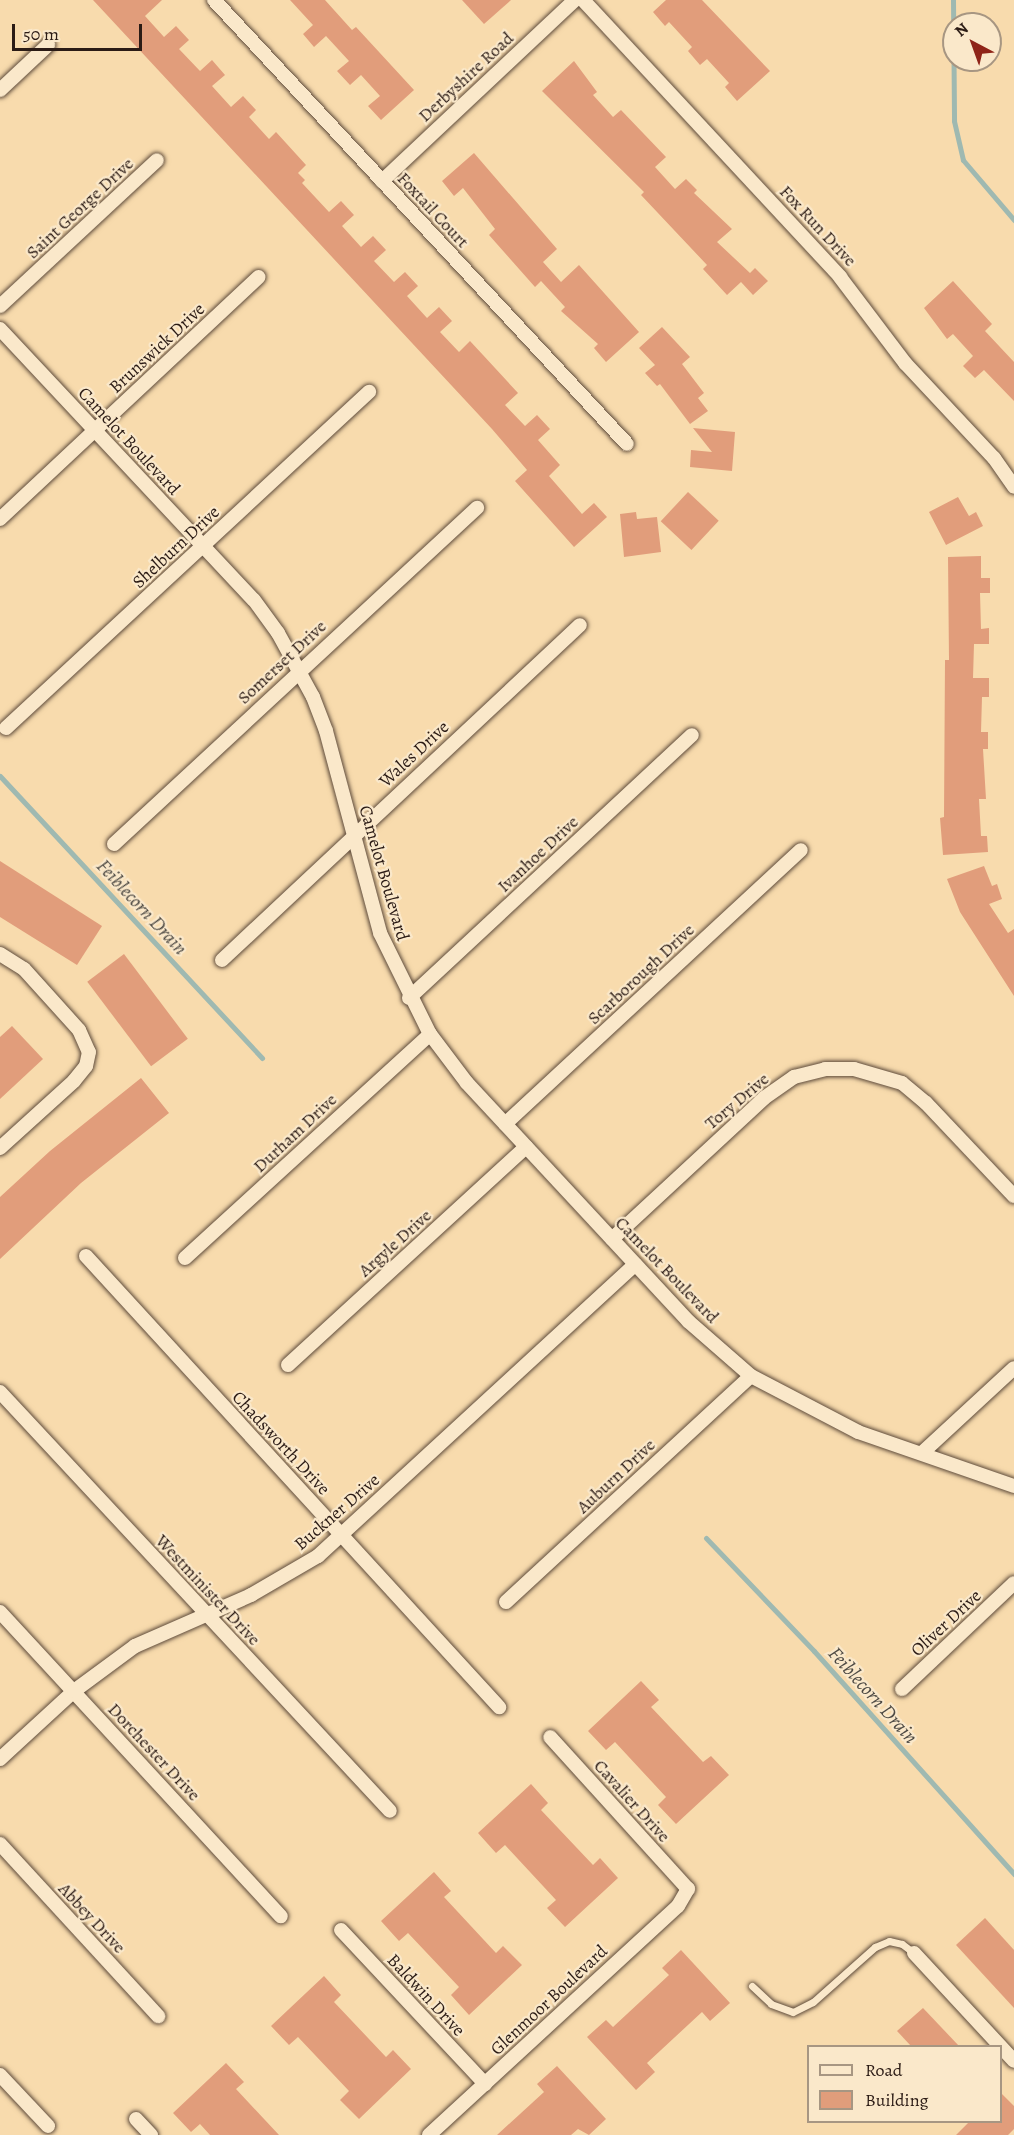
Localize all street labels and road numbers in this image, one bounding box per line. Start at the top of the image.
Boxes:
street label: Derbyshire Road [414,27,518,127]
street label: Saint George Drive [22,153,138,263]
street label: Foxtail Court [393,168,473,252]
street label: Fox Run Drive [775,181,861,271]
street label: Brunswick Drive [105,298,209,398]
street label: Camelot Boulevard [73,383,185,499]
street label: Shelburn Drive [128,501,224,593]
street label: Somerset Drive [233,615,331,709]
street label: Wales Drive [375,716,453,792]
street label: Camelot Boulevard [354,803,414,943]
street label: Ivanhoe Drive [493,811,583,897]
street label: Scarborough Drive [583,919,699,1029]
street label: Tory Drive [701,1068,773,1134]
street label: Durham Drive [249,1089,341,1177]
street label: Argyle Drive [354,1205,436,1281]
street label: Camelot Boulevard [611,1212,723,1328]
street label: Chadsworth Drive [227,1387,335,1499]
street label: Auburn Drive [572,1434,660,1518]
street label: Buckner Drive [290,1469,384,1555]
street label: Westminister Drive [151,1530,265,1650]
street label: Oliver Drive [906,1585,986,1661]
street label: Dorchester Drive [103,1699,205,1805]
street label: Cavalier Drive [589,1755,675,1847]
street label: Abbey Drive [54,1878,130,1958]
street label: Glenmoor Boulevard [486,1940,612,2060]
street label: Baldwin Drive [382,1949,470,2041]

